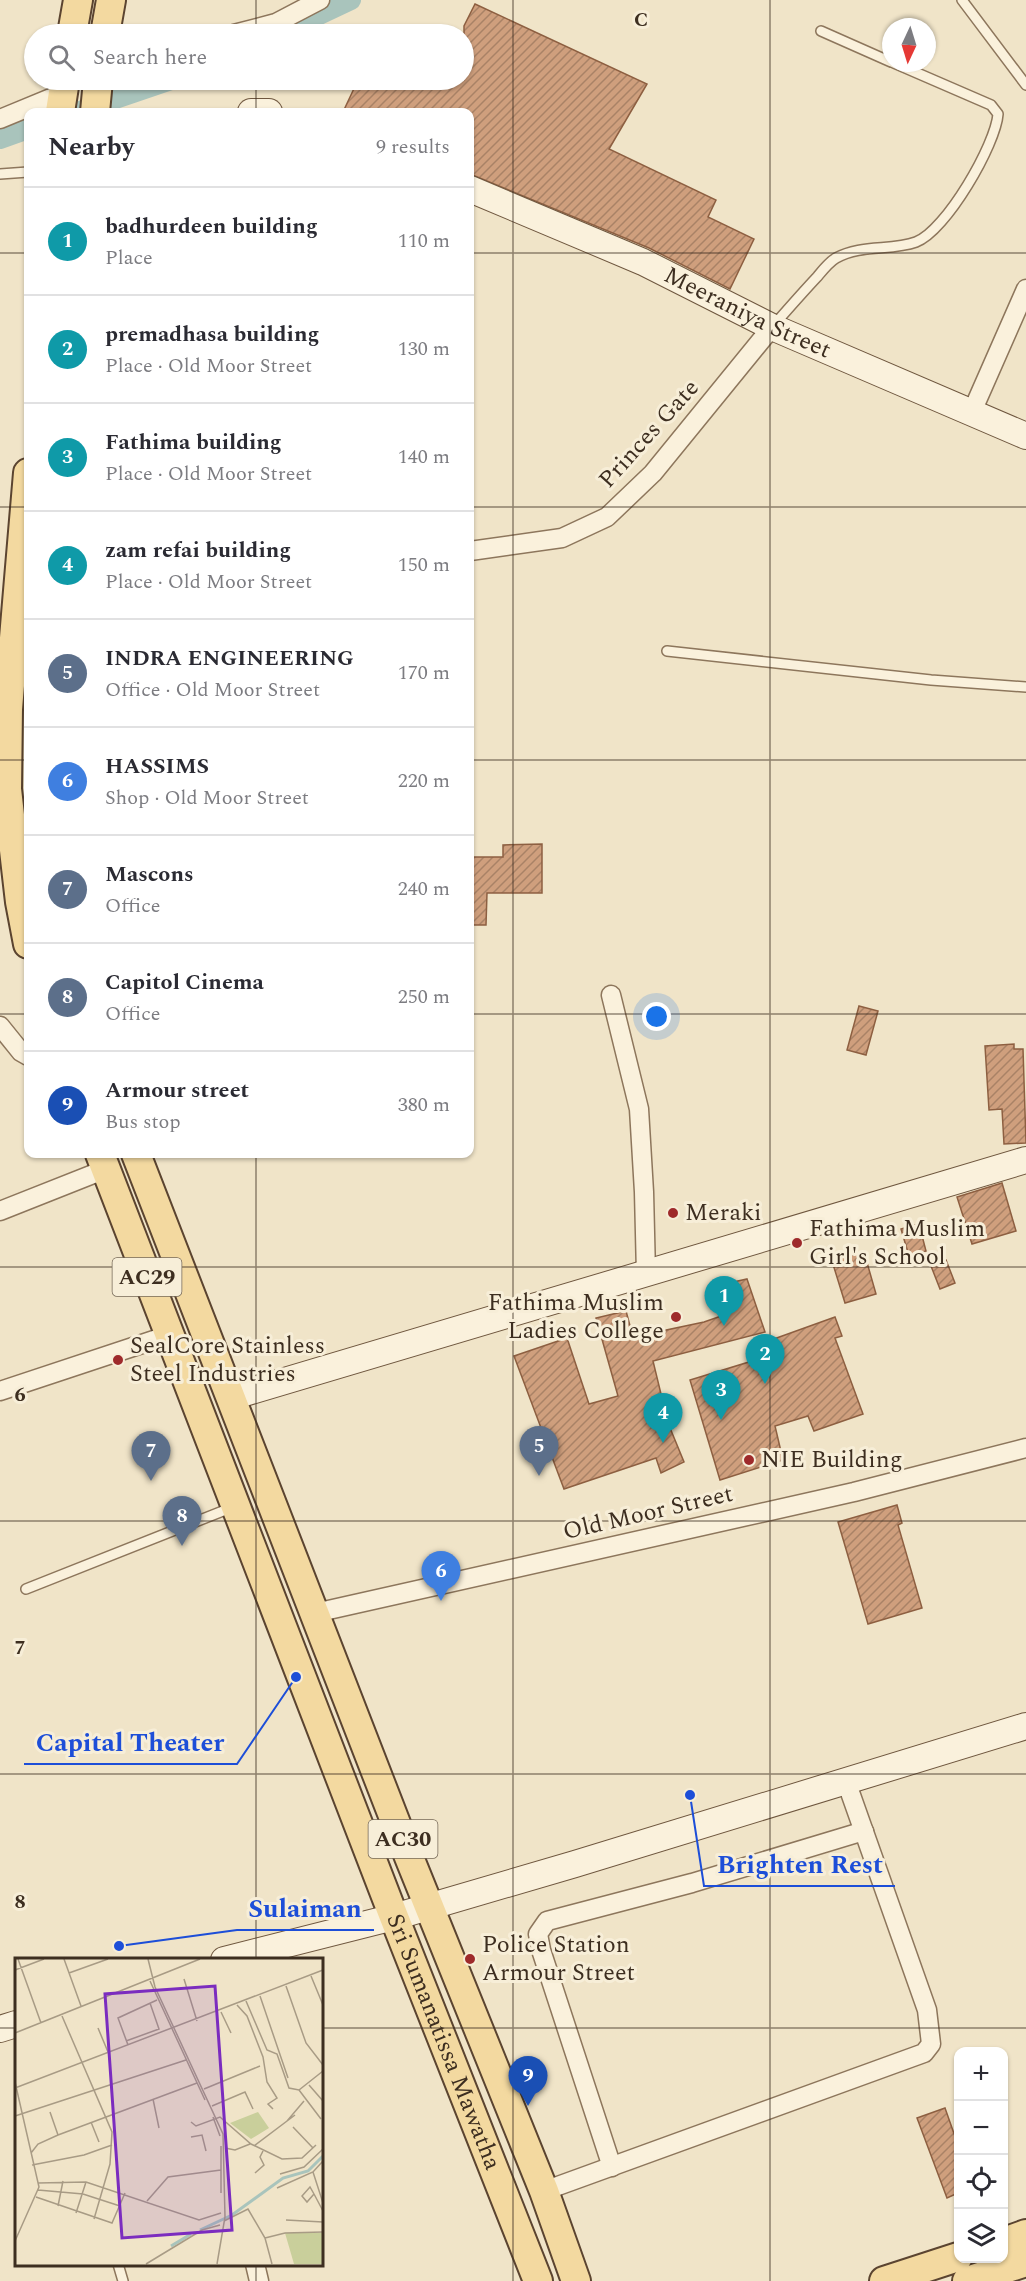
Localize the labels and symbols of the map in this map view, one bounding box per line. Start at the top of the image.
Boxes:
text: C [634,5,648,35]
north arrow [882,18,936,72]
street label: Meeraniya Street [658,257,837,368]
street label: Princes Gate [590,371,708,497]
your location [642,1002,671,1031]
place label: Meraki [685,1195,761,1231]
marker: Meraki [666,1206,680,1220]
place label: Fathima Muslim Girl's School [809,1211,985,1275]
marker: Fathima Muslim Girl's School [790,1236,804,1250]
road number: AC29 [112,1258,182,1296]
pin: 1 [704,1276,744,1326]
place label: Fathima Muslim Ladies College [488,1285,664,1349]
marker: Fathima Muslim Ladies College [669,1310,683,1324]
place label: SealCore Stainless Steel Industries [130,1328,325,1392]
pin: 2 [746,1334,784,1384]
marker: SealCore Stainless Steel Industries [111,1353,125,1367]
pin: 3 [702,1370,740,1420]
text: 6 [14,1380,26,1410]
pin: 4 [644,1394,682,1443]
pin: 5 [520,1426,558,1476]
pin: 7 [132,1432,170,1481]
place label: NIE Building [761,1442,903,1478]
marker: NIE Building [742,1453,756,1467]
street label: Old Moor Street [559,1476,737,1550]
pin: 8 [162,1496,201,1546]
pin: 6 [422,1552,460,1601]
text: 7 [14,1633,26,1663]
callout: Capital Theater [24,1720,237,1764]
text: Capital Theater [36,1723,225,1763]
road number: AC30 [368,1820,438,1858]
callout: Brighten Rest [704,1842,895,1886]
text: Brighten Rest [717,1845,883,1885]
callout: Sulaiman [237,1886,374,1930]
text: 8 [14,1887,26,1917]
text: Sulaiman [248,1889,362,1929]
street label: Sri Sumanatissa Mawatha [376,1908,510,2176]
place label: Police Station Armour Street [482,1927,635,1991]
marker: Police Station Armour Street [463,1952,477,1966]
inset map [15,1958,322,2266]
pin: 9 [508,2056,548,2106]

